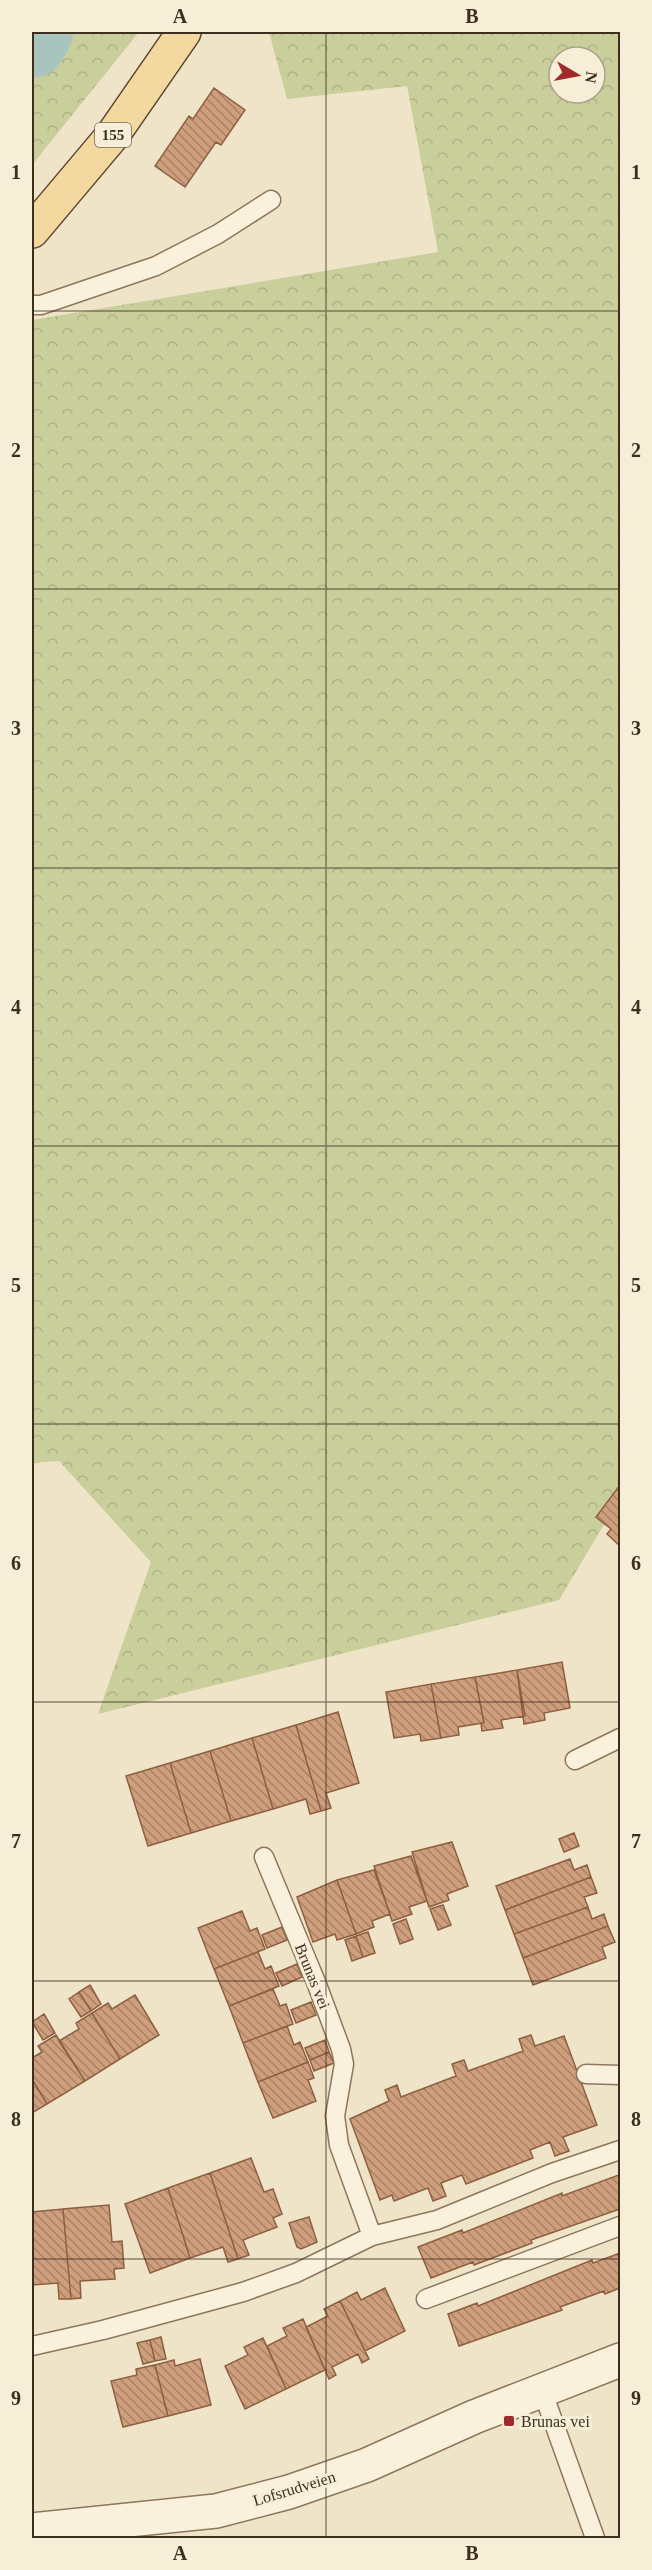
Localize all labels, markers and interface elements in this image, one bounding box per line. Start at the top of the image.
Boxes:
text: A [173,5,188,27]
text: B [465,5,479,27]
north arrow [547,45,607,105]
text: N [582,70,601,85]
road number: 155 [95,123,131,147]
text: 1 [11,161,21,183]
text: 1 [631,161,641,183]
text: 2 [11,439,21,461]
text: 2 [631,439,641,461]
text: 3 [11,717,21,739]
text: 3 [631,717,641,739]
text: 4 [11,996,21,1018]
text: 4 [631,996,641,1018]
text: 5 [11,1274,21,1296]
text: 5 [631,1274,641,1296]
text: 6 [11,1552,21,1574]
text: 6 [631,1552,641,1574]
text: 7 [11,1830,21,1852]
text: 7 [631,1830,641,1852]
street label: Brunas vei [292,1941,334,2012]
text: 8 [11,2108,21,2130]
text: 8 [631,2108,641,2130]
text: 9 [11,2387,21,2409]
text: 9 [631,2387,641,2409]
place label: Brunas vei [521,2413,590,2430]
marker: Brunas vei [502,2414,516,2428]
street label: Lofsrudveien [251,2468,337,2509]
text: A [173,2542,188,2564]
text: B [465,2542,479,2564]

